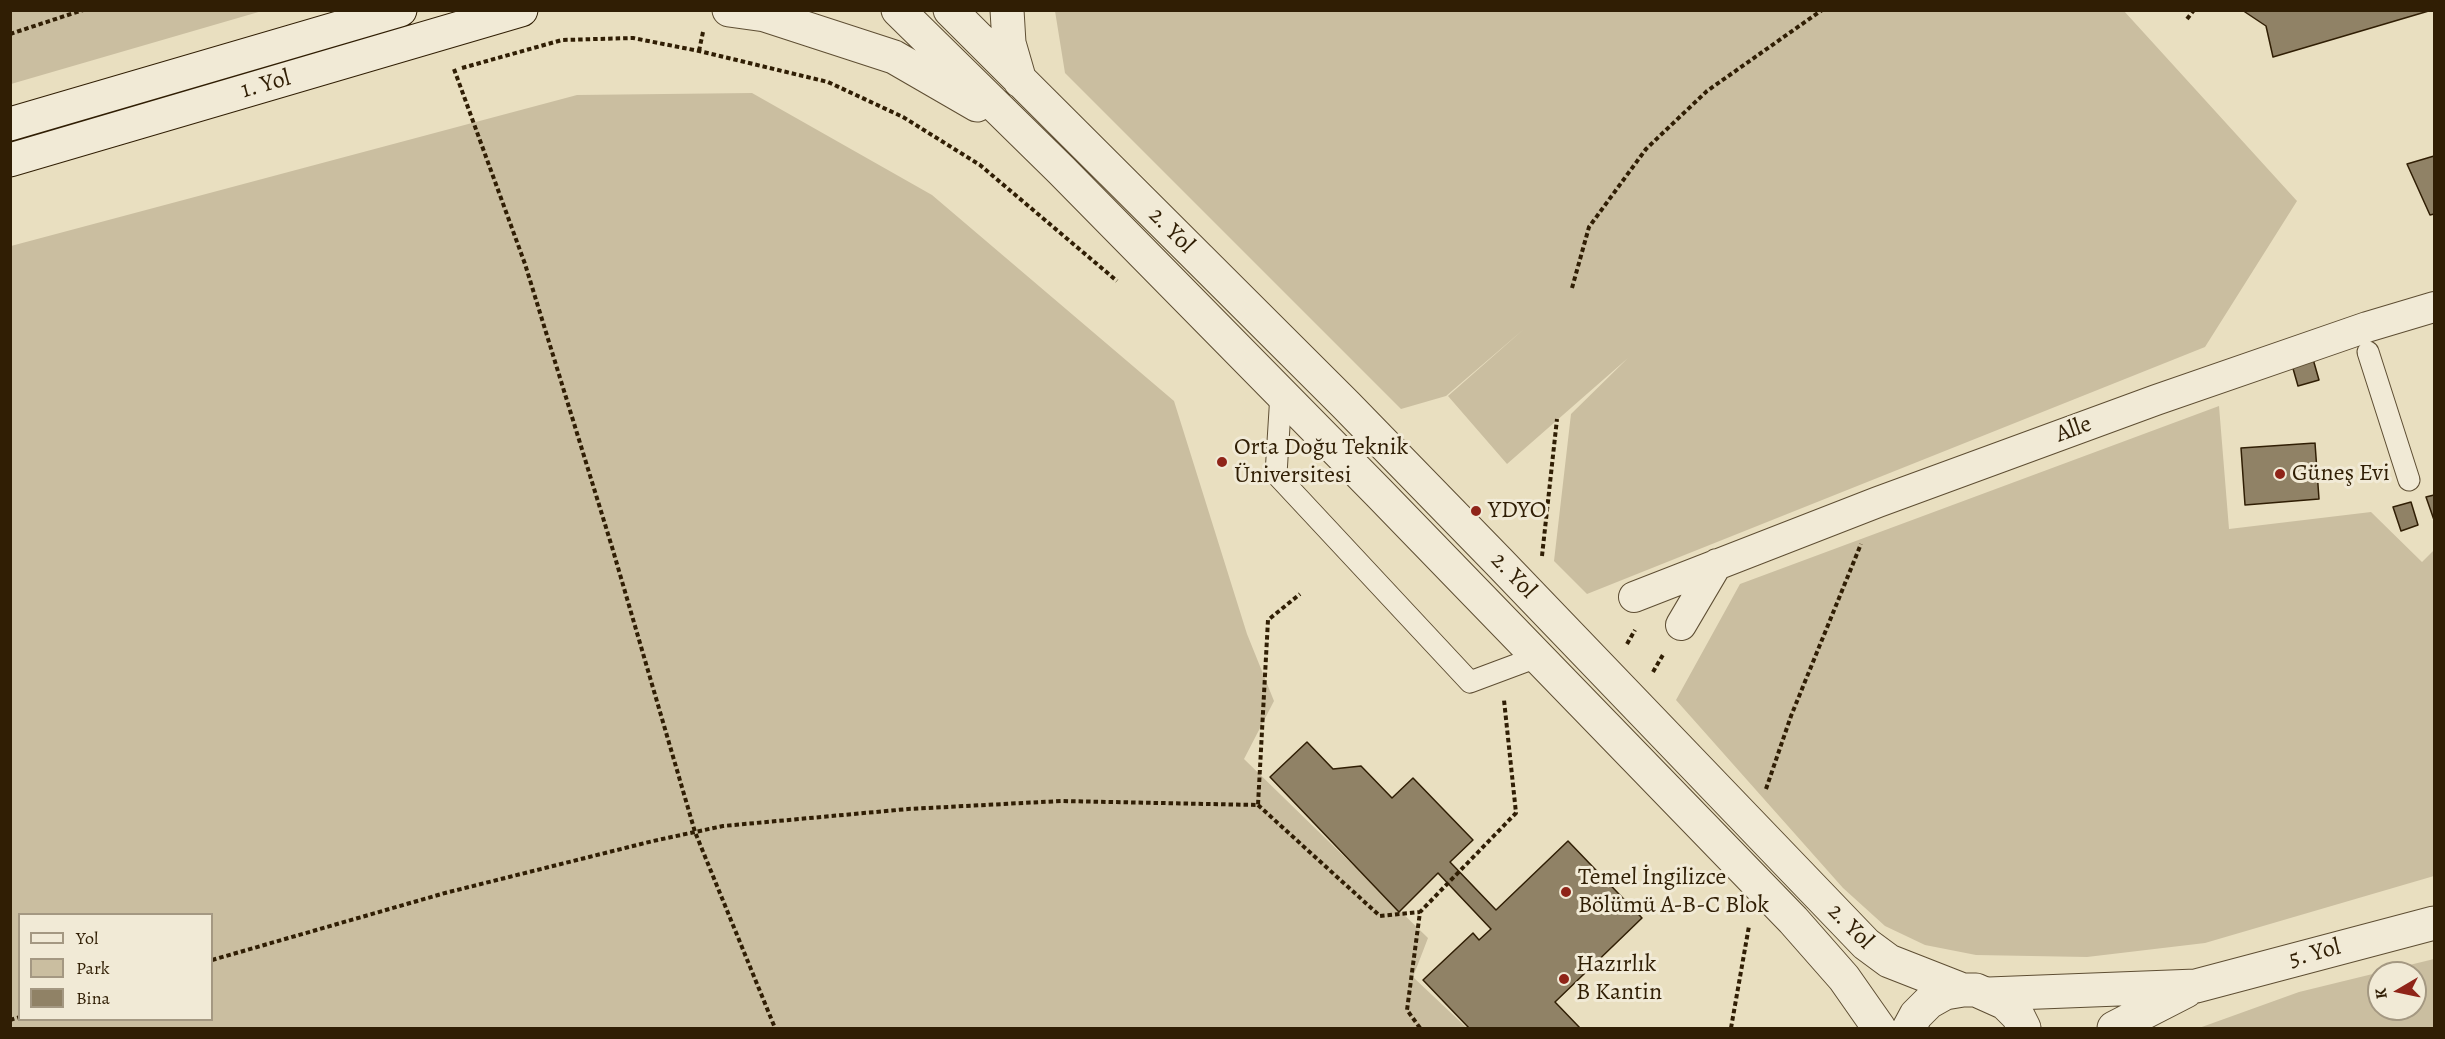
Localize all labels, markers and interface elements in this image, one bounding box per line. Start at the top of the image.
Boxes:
street label: 1. Yol [238,64,294,106]
street label: 2. Yol [1142,202,1200,260]
street label: Alle [2052,410,2096,450]
place label: Orta Doğu Teknik Üniversitesi [1234,434,1408,490]
marker: Orta Doğu Teknik Üniversitesi [1215,455,1229,469]
place label: Güneş Evi [2292,460,2390,488]
marker: Güneş Evi [2273,467,2287,481]
place label: YDYO [1488,497,1546,525]
marker: YDYO [1469,504,1483,518]
street label: 2. Yol [1484,547,1542,605]
place label: Temel İngilizce Bölümü A-B-C Blok [1578,864,1769,920]
marker: Temel İngilizce Bölümü A-B-C Blok [1559,885,1573,899]
street label: 2. Yol [1821,898,1879,956]
legend [18,913,213,1021]
text: Yol [76,926,98,950]
street label: 5. Yol [2286,933,2344,975]
place label: Hazırlık B Kantin [1576,951,1662,1007]
text: Park [76,956,110,980]
north arrow [2367,961,2427,1021]
marker: Hazırlık B Kantin [1557,972,1571,986]
text: Bina [76,986,110,1010]
text: K [2370,987,2393,1000]

